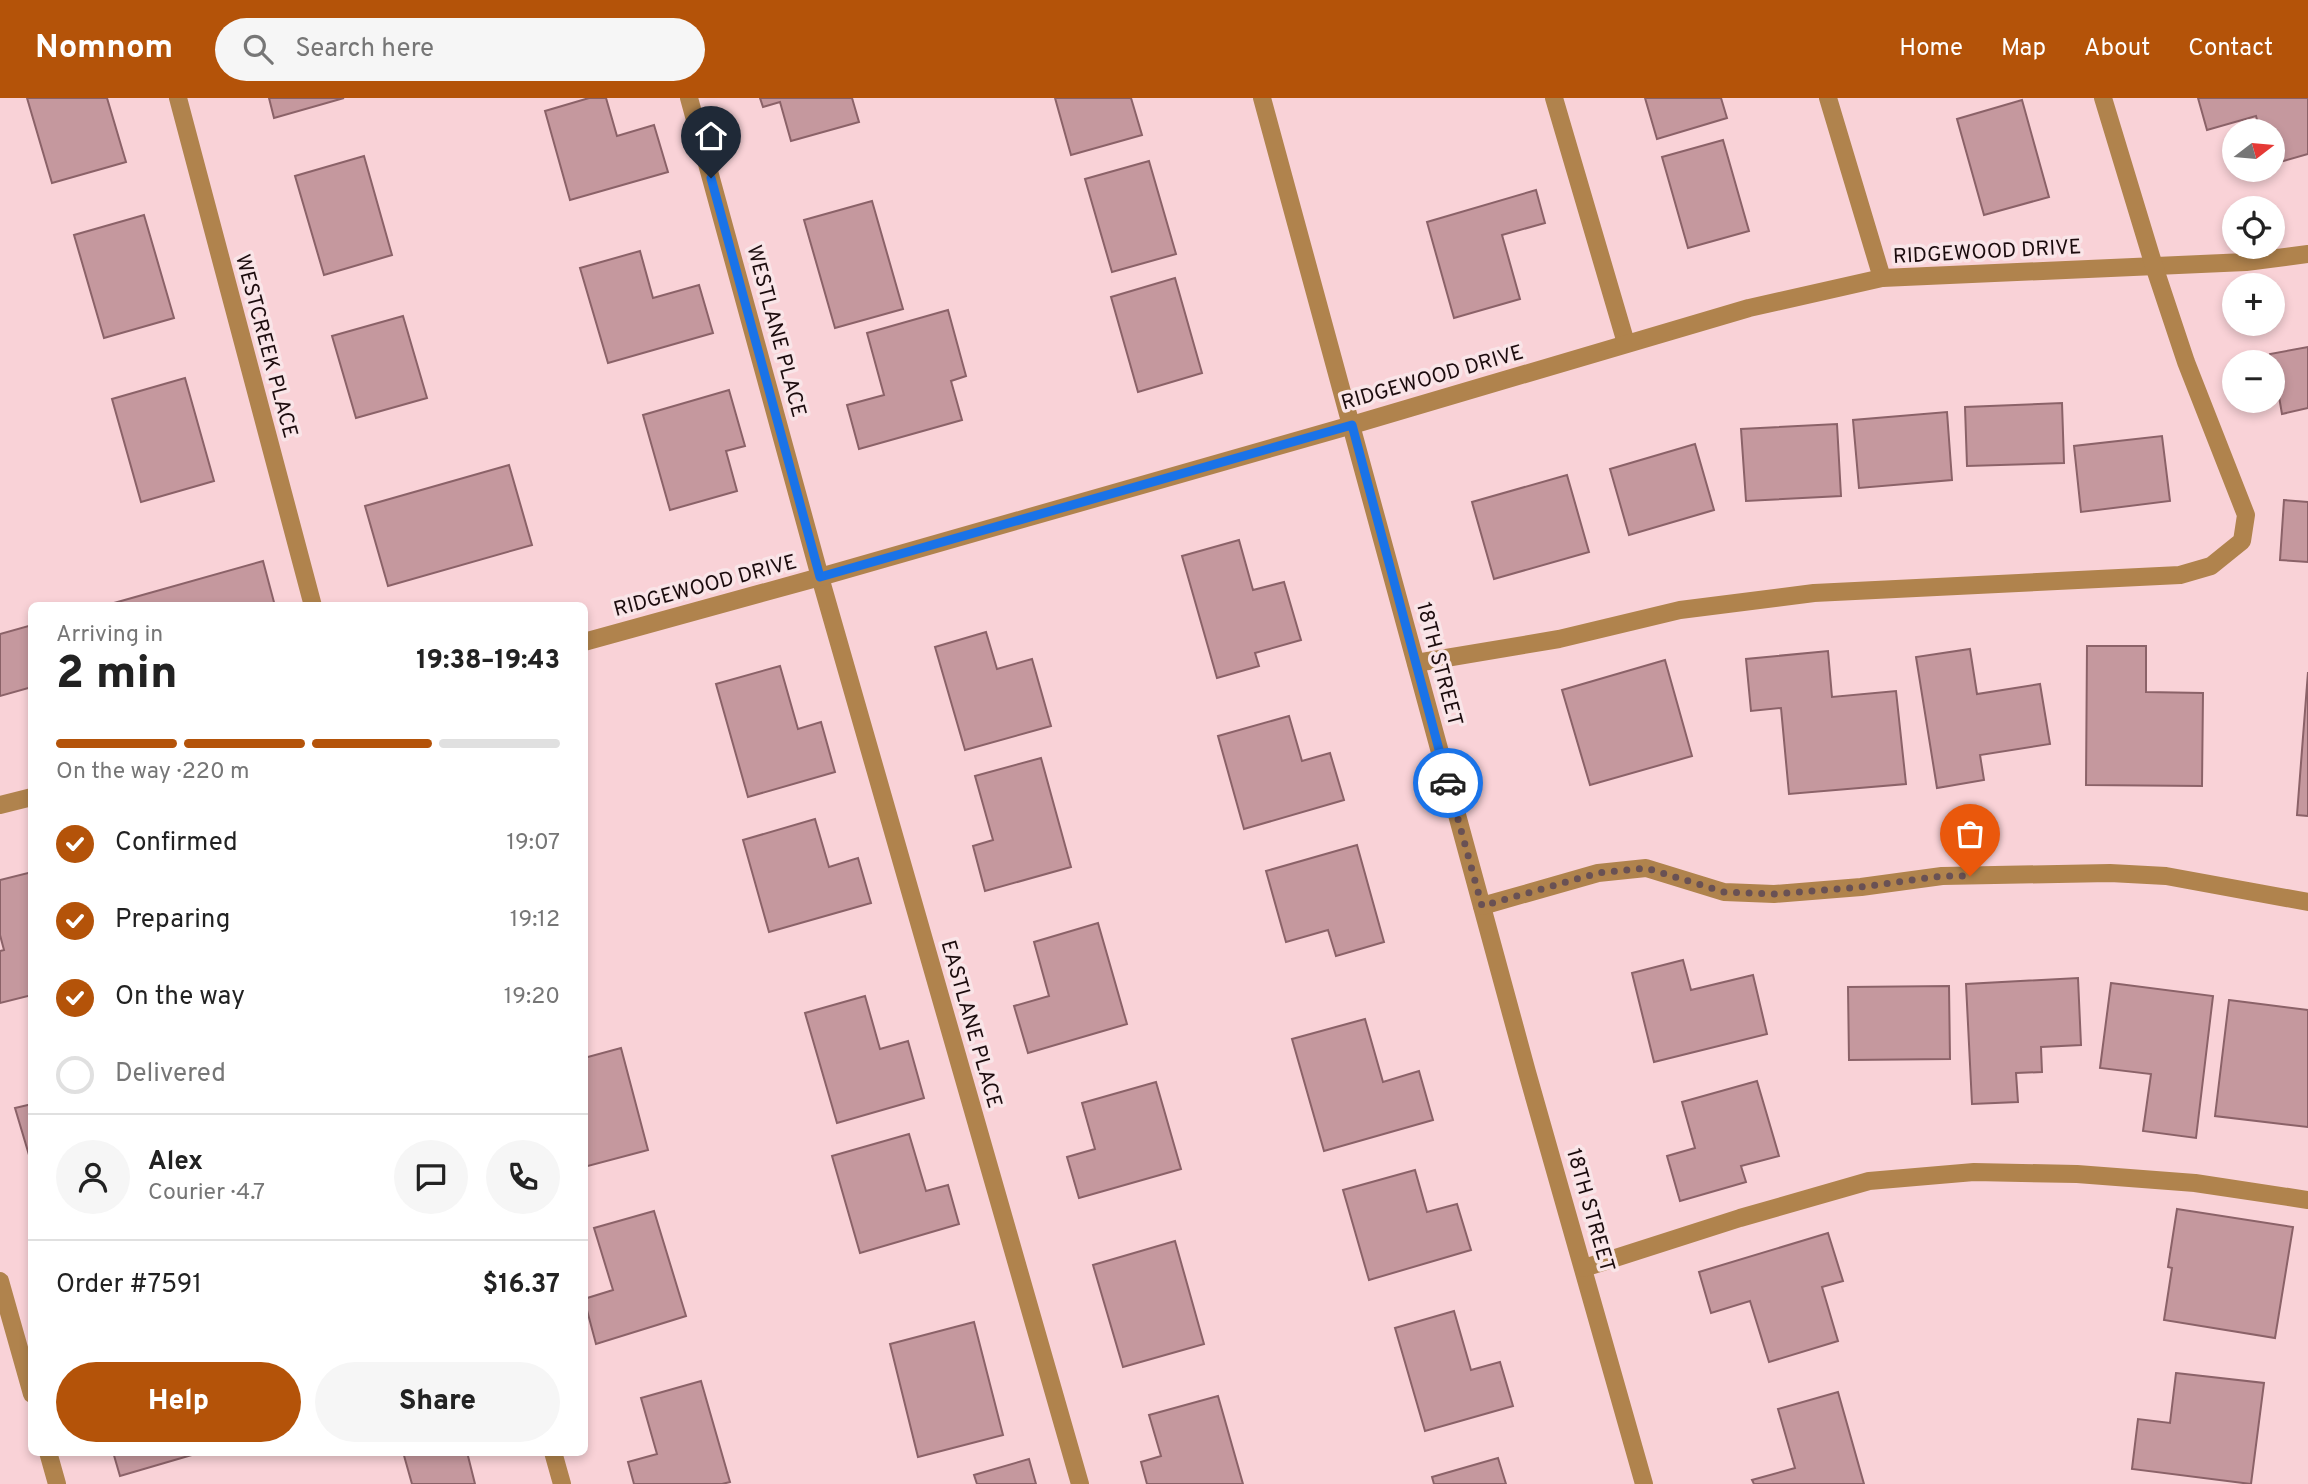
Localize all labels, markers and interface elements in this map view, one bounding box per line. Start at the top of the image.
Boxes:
search box [215,18,705,81]
text: Nomnom [35,28,173,70]
icon: search [239,30,277,68]
text: Search here [295,33,434,66]
text: Home [1899,34,1963,64]
text: Map [2001,34,2046,64]
text: About [2084,34,2150,64]
text: Contact [2188,34,2273,64]
pin [681,106,741,178]
icon: home [692,117,730,155]
north arrow [2222,119,2286,182]
map controls [2222,119,2285,413]
button: locate [2222,196,2285,259]
street label: RIDGEWOOD DRIVE [1892,234,2082,271]
street label: WESTLANE PLACE [740,242,812,420]
street label: WESTCREEK PLACE [228,252,303,441]
button: + [2222,273,2285,336]
street label: RIDGEWOOD DRIVE [1338,340,1527,417]
button: − [2222,350,2285,413]
street label: RIDGEWOOD DRIVE [611,549,800,624]
street label: 18TH STREET [1409,599,1468,729]
text: Arriving in [56,621,163,650]
text: 19:38–19:43 [416,645,560,678]
text: 2 min [56,646,178,705]
courier [1413,748,1483,818]
text: On the way · 220 m [56,758,250,787]
icon: car [1429,764,1467,802]
pin [1940,804,2000,876]
icon: bag [1951,815,1989,853]
icon: check [56,825,94,863]
text: Confirmed [115,827,238,860]
text: 19:07 [506,829,560,858]
icon: check [56,902,94,940]
text: Preparing [115,904,230,937]
text: 19:12 [510,906,560,935]
street label: EASTLANE PLACE [934,937,1007,1112]
icon: check [56,979,94,1017]
text: On the way [115,981,245,1014]
text: 19:20 [504,983,560,1012]
text: Delivered [115,1058,226,1091]
button: person [56,1140,130,1214]
button: chat [394,1140,468,1214]
button: phone [486,1140,560,1214]
street label: 18TH STREET [1559,1145,1620,1275]
text: Alex [148,1146,203,1179]
text: Courier · 4.7 [148,1179,265,1208]
text: Order #7591 [56,1269,202,1302]
text: $16.37 [482,1269,560,1302]
button: Help [56,1362,301,1442]
button: Share [315,1362,560,1442]

